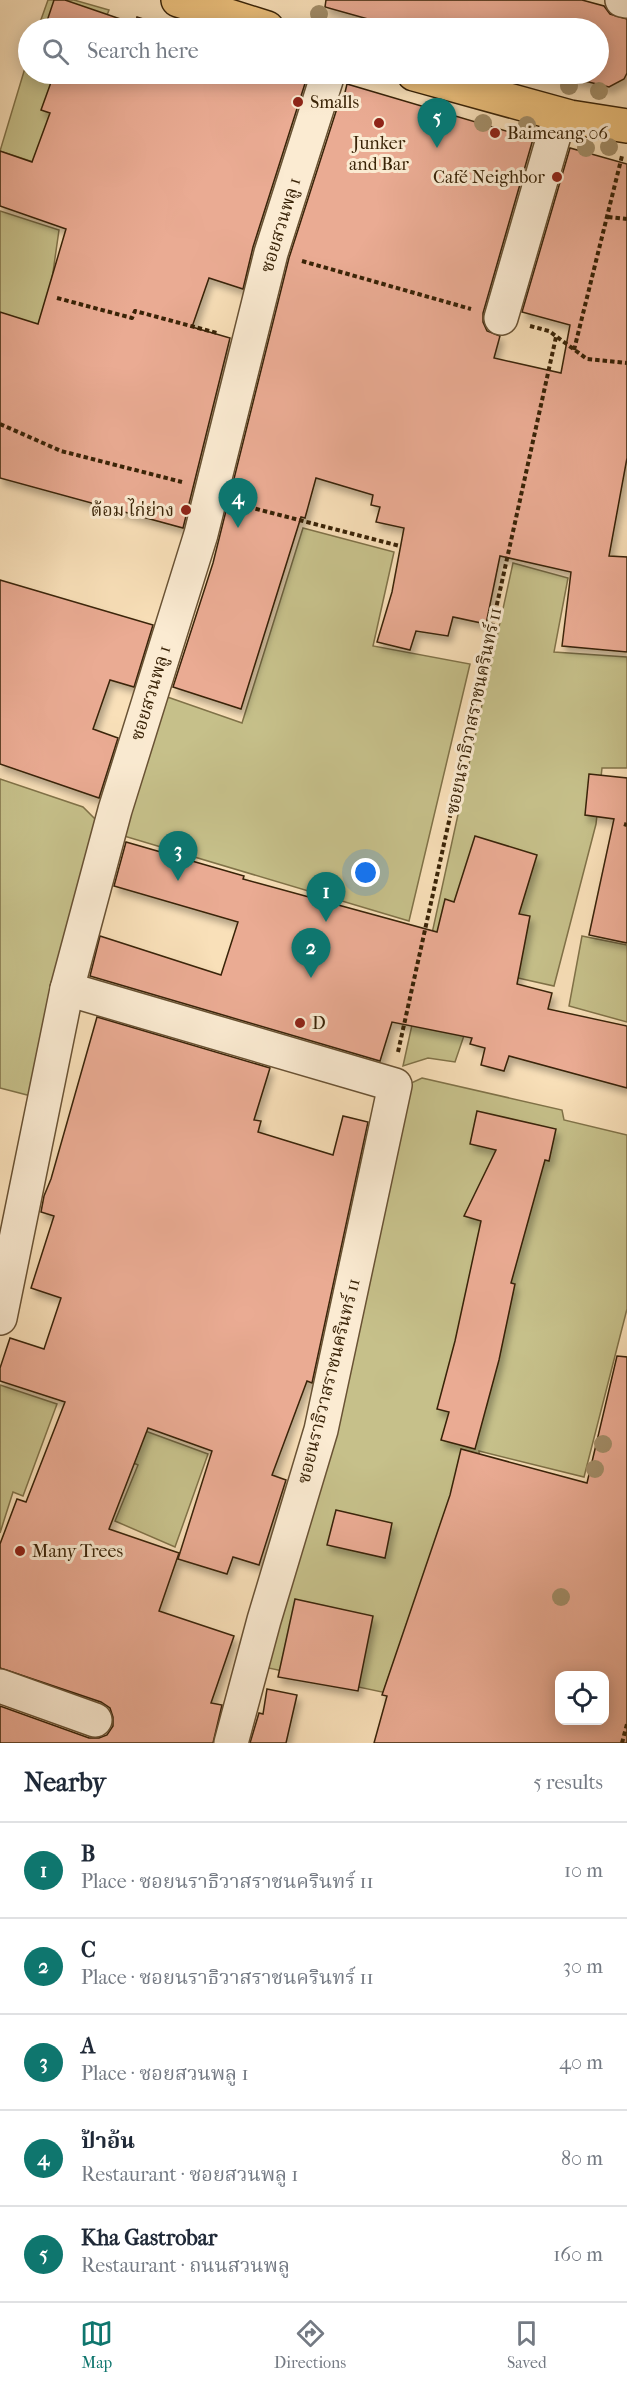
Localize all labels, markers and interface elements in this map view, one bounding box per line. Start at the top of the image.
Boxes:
search box [18,18,609,84]
icon: search [39,35,72,68]
text: Search here [87,38,199,64]
place label: Smalls [310,92,360,113]
marker: Smalls [291,95,305,109]
pin: 5 [418,98,456,148]
marker: Junker and Bar [372,116,386,130]
place label: Baimeang 06 [507,123,608,144]
marker: Baimeang 06 [488,126,502,140]
place label: Junker and Bar [349,133,409,175]
place label: Café Neighbor [433,167,545,188]
marker: Café Neighbor [550,170,564,184]
street label: ซอยสวนพลู 1 [257,175,305,275]
pin: 4 [218,478,258,528]
place label: ต้อม ไก่ย่าง [91,498,174,521]
marker: ต้อม ไก่ย่าง [179,503,193,517]
street label: ซอยนราธิวาสราชนครินทร์ 11 [441,605,506,816]
street label: ซอยสวนพลู 1 [127,643,175,743]
pin: 3 [158,832,198,881]
your location [351,858,380,887]
pin: 1 [306,872,346,922]
pin: 2 [292,928,330,978]
place label: D [312,1013,326,1034]
marker: D [293,1016,307,1030]
street label: ซอยนราธิวาสราชนครินทร์ 11 [292,1276,365,1486]
place label: Many Trees [32,1541,123,1562]
marker: Many Trees [13,1544,27,1558]
map controls [555,1671,609,1725]
button: locate [555,1671,609,1725]
text: Nearby [24,1767,106,1798]
text: 5 results [533,1771,603,1794]
text: B [81,1841,95,1867]
text: 1 [40,1859,47,1882]
text: 10 m [564,1859,603,1882]
text: Place · ซอยนราธิวาสราชนครินทร์ 11 [81,1870,374,1893]
text: C [81,1937,96,1963]
text: 2 [38,1955,49,1978]
text: 30 m [563,1955,603,1978]
text: Place · ซอยนราธิวาสราชนครินทร์ 11 [81,1966,374,1989]
text: A [81,2033,95,2059]
text: 3 [39,2051,48,2074]
text: 40 m [559,2051,603,2074]
text: Place · ซอยสวนพลู 1 [81,2062,249,2085]
text: ป้าอ้น [81,2128,135,2154]
text: 4 [38,2147,49,2170]
text: 80 m [561,2147,603,2170]
text: Restaurant · ซอยสวนพลู 1 [81,2163,299,2186]
text: Kha Gastrobar [81,2225,217,2251]
text: 5 [39,2243,48,2266]
text: 160 m [553,2243,603,2266]
text: Restaurant · ถนนสวนพลู [81,2254,290,2277]
tab: Map [80,2317,113,2372]
tab: Directions [274,2317,346,2372]
tab: Saved [507,2317,547,2372]

